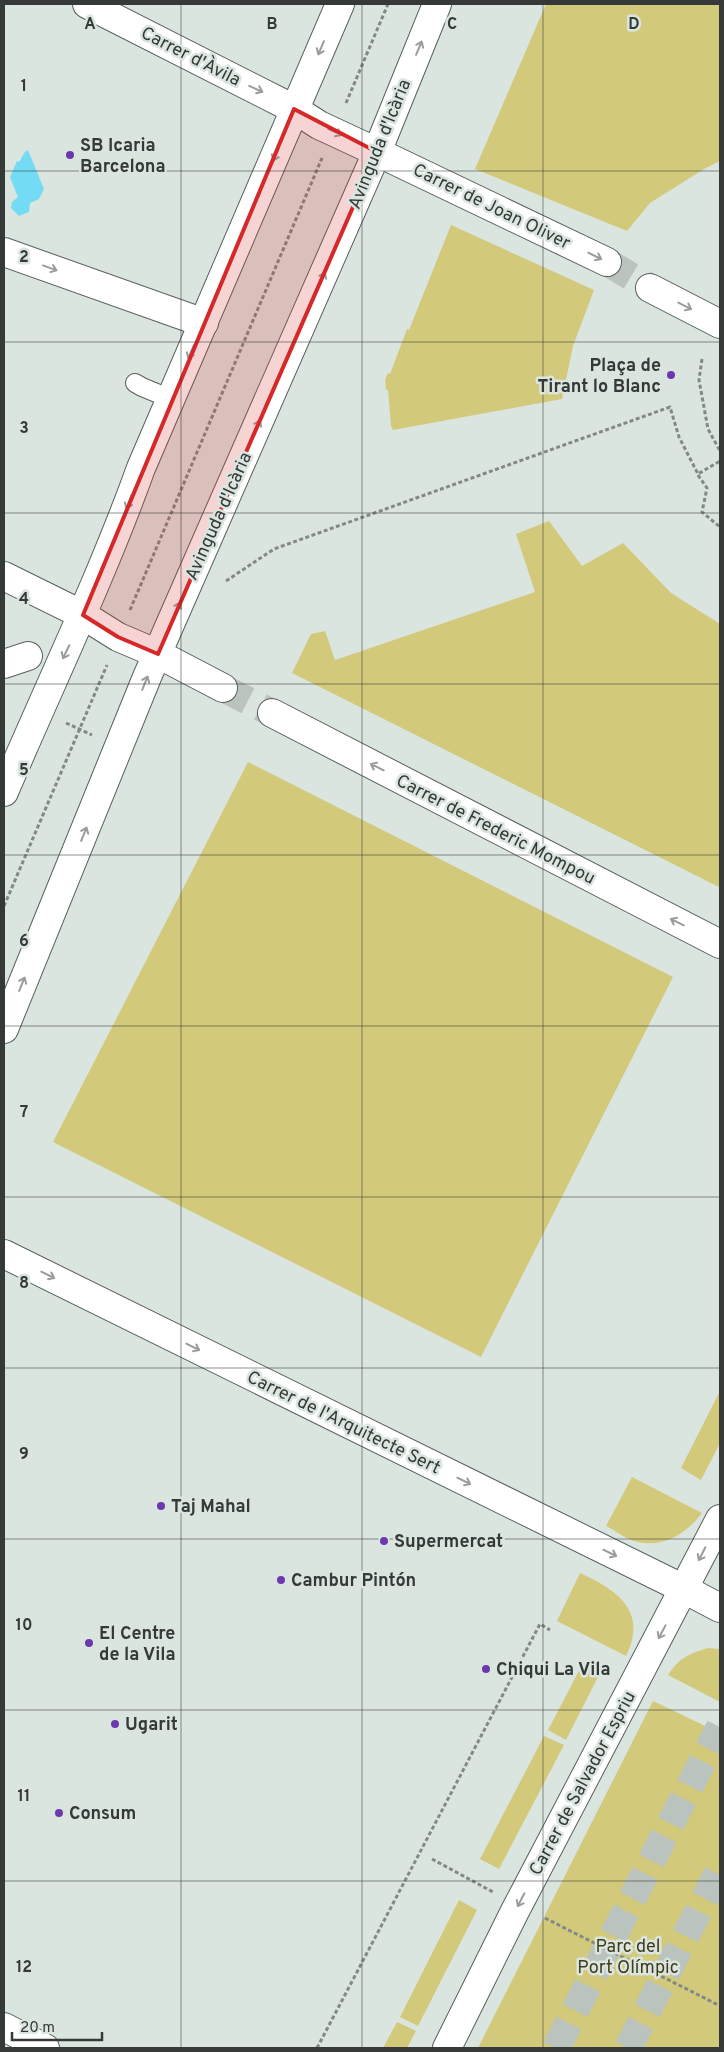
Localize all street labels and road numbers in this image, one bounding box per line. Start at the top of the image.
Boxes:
street label: Carrer d'Àvila [136,21,245,92]
street label: Avinguda d'Icària [344,76,417,213]
street label: Carrer de Joan Oliver [409,159,574,256]
street label: Avinguda d'Icària [181,449,258,584]
street label: Carrer de Frederic Mompou [392,770,599,891]
street label: Carrer de l'Arquitecte Sert [243,1366,444,1480]
street label: Carrer de Salvador Espriu [525,1688,642,1880]

